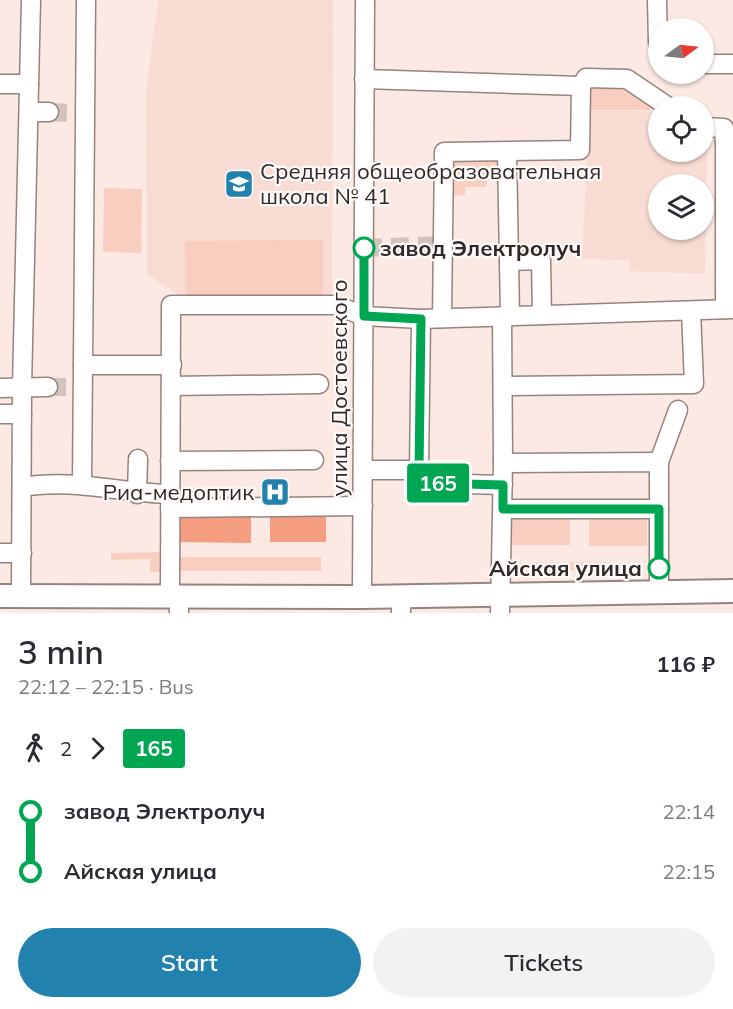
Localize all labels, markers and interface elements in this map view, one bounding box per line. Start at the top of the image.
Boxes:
north arrow [648,18,714,84]
map controls [648,18,714,240]
button: locate [648,96,714,162]
place label: Средняя общеобразовательная школа № 41 [260,157,601,210]
school or university icon: Средняя общеобразовательная школа № 41 [223,168,255,200]
button: layers [648,174,714,240]
place label: завод Электролуч [380,234,581,262]
marker: завод Электролуч [353,237,375,259]
street label: улица Достоевского [325,280,353,496]
line badge: 165 [404,464,472,502]
text: 165 [419,470,457,496]
hospital icon: Риа-медоптик [259,476,291,508]
place label: Риа-медоптик [103,478,254,506]
place label: Айская улица [489,554,642,582]
marker: Айская улица [648,557,670,579]
text: 3 min [18,631,104,672]
text: 116 ₽ [656,650,715,678]
text: 22:12 – 22:15 · Bus [18,674,194,699]
icon: walk [18,732,51,765]
icon: forward [81,732,114,765]
text: 165 [135,735,173,761]
text: 2 [60,736,72,761]
text: завод Электролуч [64,797,265,825]
text: 22:14 [662,799,715,824]
text: Айская улица [64,857,217,885]
text: 22:15 [662,859,715,884]
button: Start [18,928,361,997]
button: Tickets [373,928,715,997]

